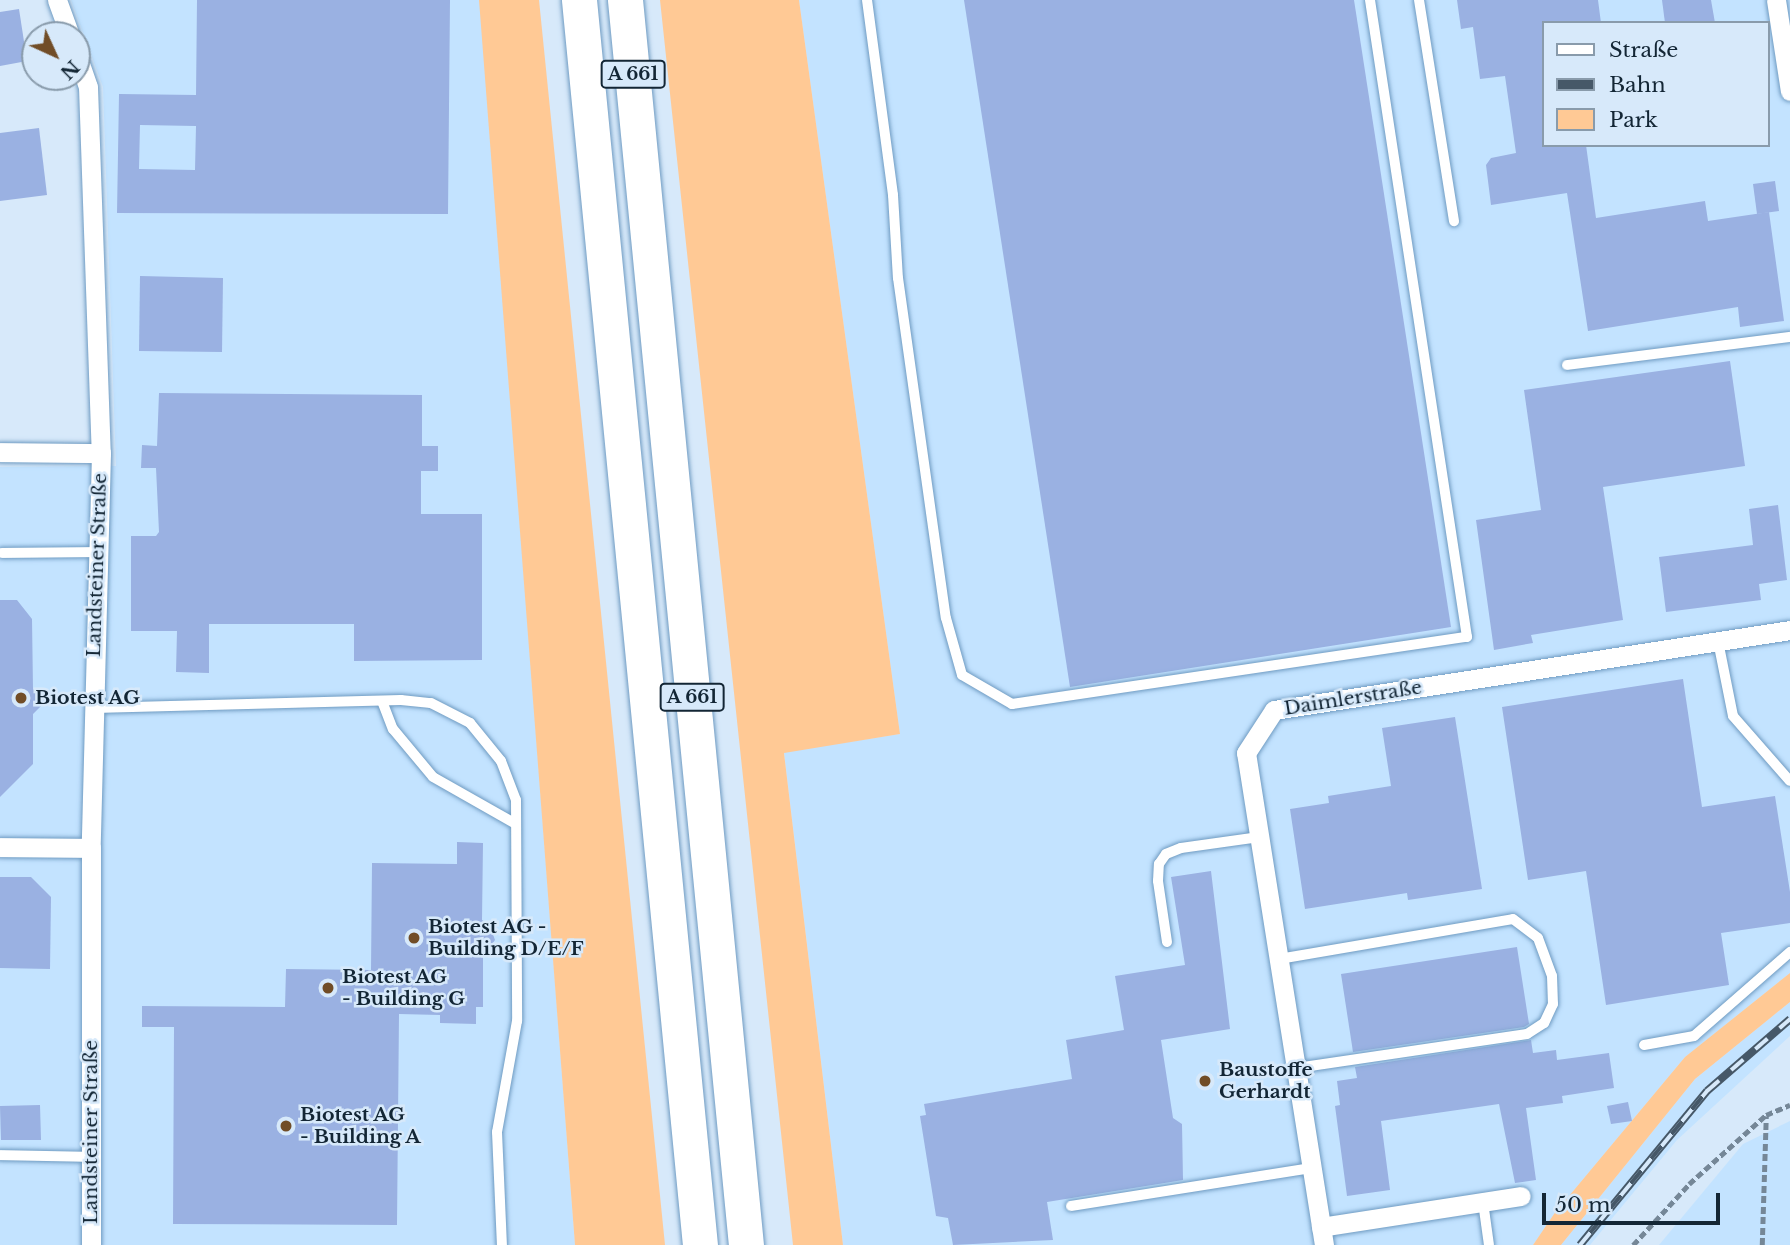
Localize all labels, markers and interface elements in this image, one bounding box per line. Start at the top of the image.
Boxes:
north arrow [21,21,91,91]
legend [1542,21,1769,147]
text: Straße [1609,37,1678,63]
text: N [55,55,84,84]
road number: A 661 [600,60,666,88]
text: Bahn [1609,72,1666,98]
text: Park [1609,107,1658,133]
street label: Landsteiner Straße [82,472,112,658]
street label: Daimlerstraße [1282,676,1424,720]
road number: A 661 [659,682,725,712]
place label: Biotest AG [35,687,141,709]
marker: Biotest AG [13,690,29,706]
place label: Biotest AG - Building D/E/F [428,916,584,960]
marker: Biotest AG - Building D/E/F [406,930,422,946]
place label: Biotest AG - Building G [342,966,465,1010]
marker: Biotest AG - Building G [320,980,336,996]
street label: Landsteiner Straße [80,1040,102,1224]
place label: Baustoffe Gerhardt [1219,1059,1313,1103]
marker: Baustoffe Gerhardt [1197,1073,1213,1089]
place label: Biotest AG - Building A [300,1104,422,1148]
marker: Biotest AG - Building A [278,1118,294,1134]
scale bar [1545,1178,1724,1222]
text: 50 m [1555,1192,1610,1218]

